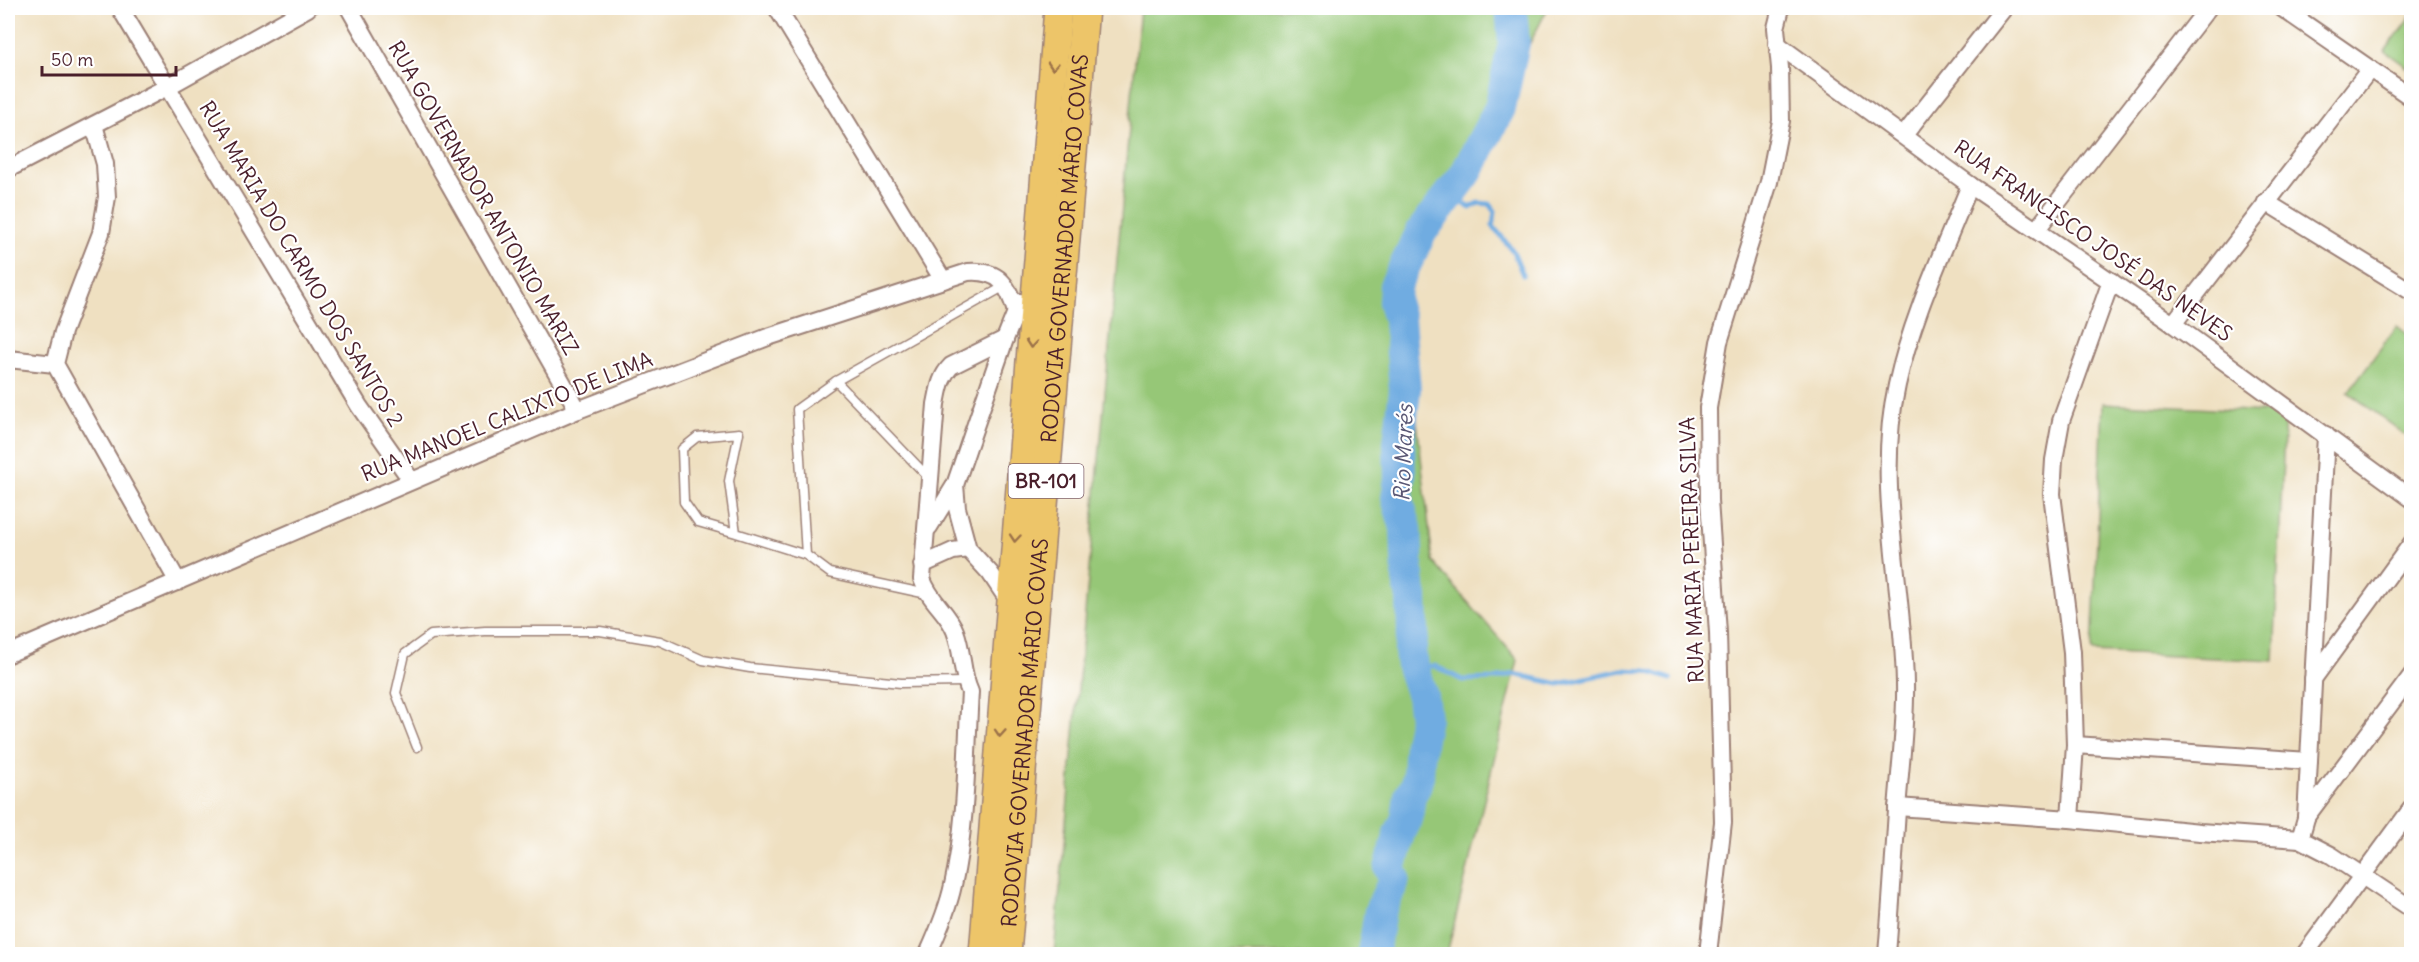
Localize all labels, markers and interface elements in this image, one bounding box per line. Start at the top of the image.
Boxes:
street label: RUA GOVERNADOR ANTONIO MARIZ [382,36,585,360]
scale bar [42,39,176,77]
text: 50 m [51,48,93,71]
street label: RODOVIA GOVERNADOR MÁRIO COVAS [1035,53,1094,444]
one-way arrow [1047,61,1060,70]
street label: RUA MARIA DO CARMO DOS SANTOS 2 [193,96,410,431]
street label: RUA FRANCISCO JOSÉ DAS NEVES [1949,134,2238,347]
one-way arrow [1025,339,1038,348]
street label: RUA MANOEL CALIXTO DE LIMA [357,346,657,488]
water label: Rio Marés [1387,402,1419,502]
street label: RUA MARIA PEREIRA SILVA [1673,417,1710,683]
road number: BR-101 [1008,464,1084,498]
one-way arrow [1009,534,1022,543]
street label: RODOVIA GOVERNADOR MÁRIO COVAS [995,537,1054,928]
one-way arrow [994,728,1007,737]

